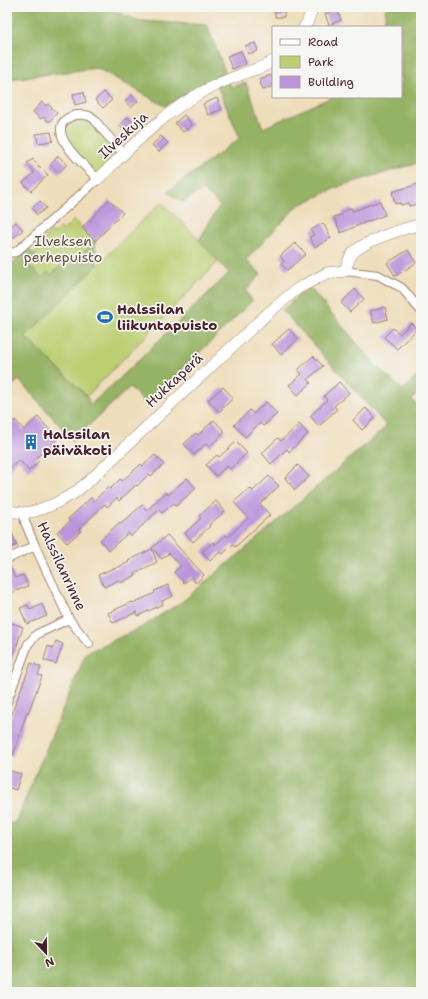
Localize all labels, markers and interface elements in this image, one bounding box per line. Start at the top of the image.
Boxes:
legend [272,26,402,98]
text: Road [308,34,339,50]
text: Park [308,54,334,70]
text: Building [308,74,354,90]
street label: Ilveskuja [94,107,152,163]
park label: Ilveksen perhepuisto [24,232,102,266]
place label: Halssilan liikuntapuisto [117,300,217,334]
sports icon: Halssilan liikuntapuisto [96,308,114,326]
street label: Hukkaperä [141,349,207,411]
place label: Halssilan päiväkoti [43,425,112,459]
building icon: Halssilan päiväkoti [22,433,40,451]
street label: Halssilanrinne [34,519,91,613]
north arrow [26,933,66,973]
text: N [42,953,56,971]

